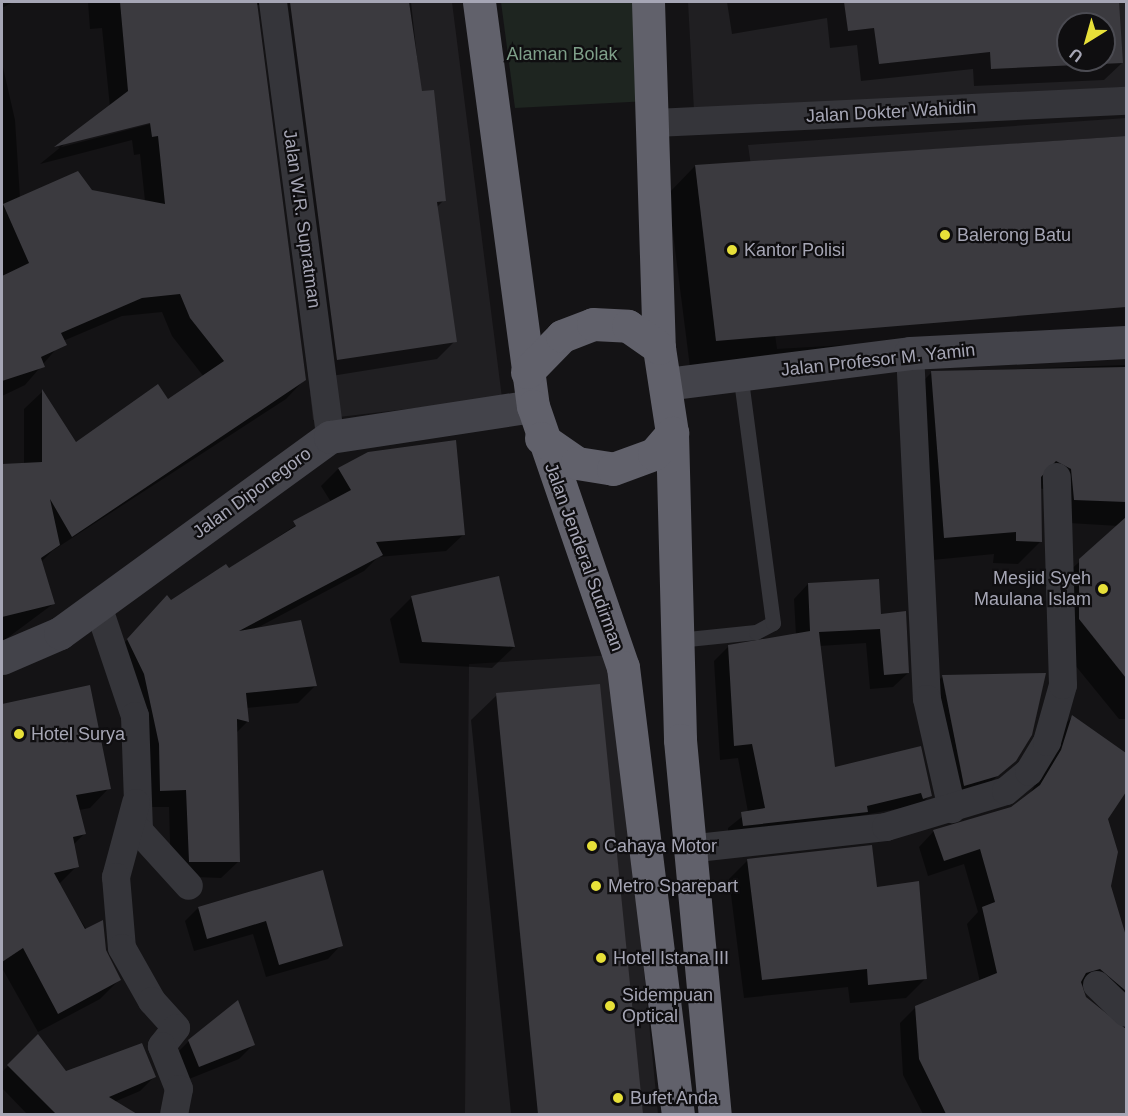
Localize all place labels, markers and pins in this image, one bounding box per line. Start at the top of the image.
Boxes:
place label: Balerong Batu [957,224,1071,246]
marker: Balerong Batu [938,228,952,242]
place label: Kantor Polisi [744,239,845,261]
marker: Kantor Polisi [725,243,739,257]
place label: Mesjid Syeh Maulana Islam [974,568,1091,610]
marker: Mesjid Syeh Maulana Islam [1096,582,1110,596]
place label: Hotel Surya [31,723,125,745]
marker: Hotel Surya [12,727,26,741]
place label: Cahaya Motor [604,835,717,857]
marker: Cahaya Motor [585,839,599,853]
place label: Metro Sparepart [608,875,738,897]
marker: Metro Sparepart [589,879,603,893]
place label: Hotel Istana III [613,947,729,969]
marker: Hotel Istana III [594,951,608,965]
place label: Sidempuan Optical [622,985,713,1028]
marker: Sidempuan Optical [603,999,617,1013]
place label: Bufet Anda [630,1087,719,1109]
marker: Bufet Anda [611,1091,625,1105]

